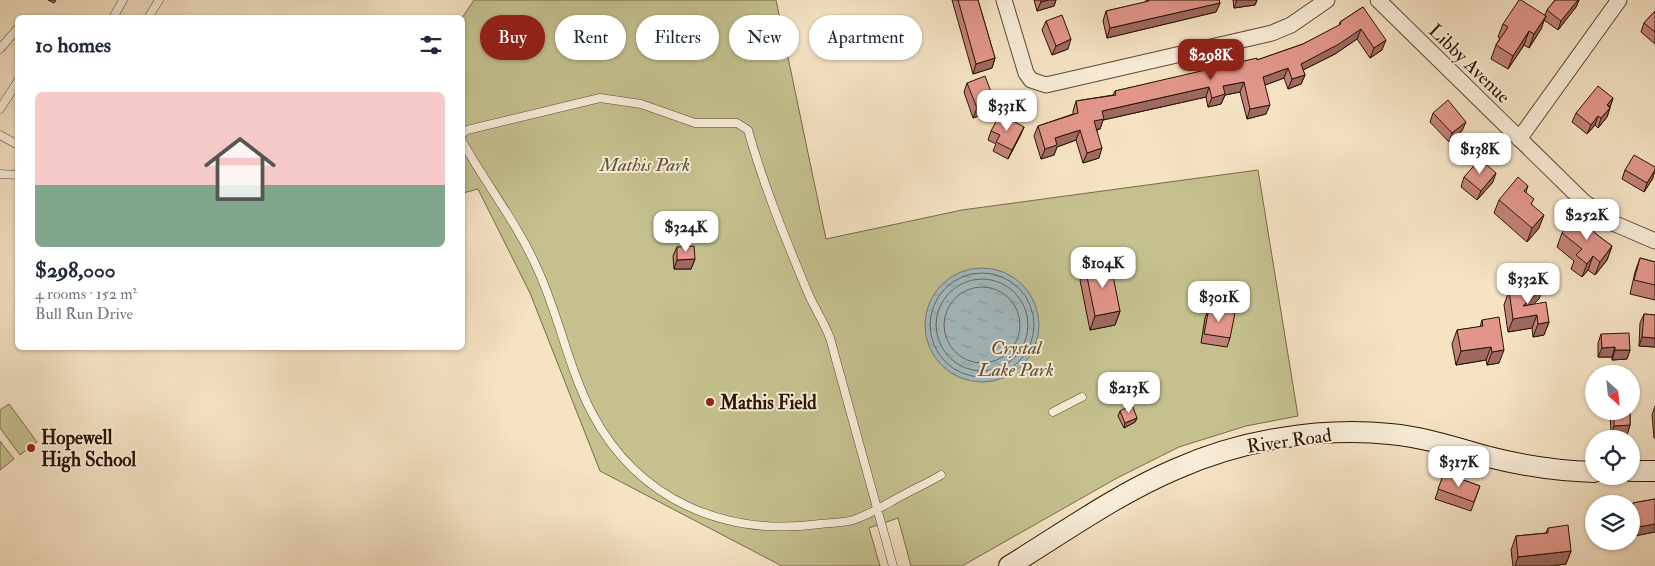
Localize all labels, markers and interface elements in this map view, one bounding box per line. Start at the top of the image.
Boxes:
chip: Buy [480,15,545,60]
chip: Rent [555,15,626,60]
chip: Filters [636,15,719,60]
chip: New [729,15,799,60]
chip: Apartment [809,15,922,60]
street label: Libby Avenue [1423,19,1515,109]
icon: filters [417,31,445,59]
text: 10 homes [35,32,111,59]
pin: $298K [1176,38,1246,81]
text: $298K [1189,45,1233,65]
pin: $331K [972,90,1042,132]
text: $331K [988,96,1026,116]
icon: home [195,124,285,214]
pin: $138K [1445,132,1515,175]
text: $138K [1460,139,1500,159]
park label: Mathis Park [599,153,690,177]
pin: $252K [1552,198,1622,241]
text: $252K [1565,205,1609,225]
pin: $324K [651,210,721,253]
text: $324K [664,217,708,237]
pin: $104K [1068,246,1138,289]
text: $104K [1082,253,1124,273]
text: $298,000 [35,257,115,284]
pin: $332K [1493,262,1563,305]
text: $332K [1508,269,1548,289]
pin: $301K [1184,280,1254,323]
text: 4 rooms · 152 m² [35,284,137,304]
text: $301K [1199,287,1239,307]
text: Bull Run Drive [35,304,133,324]
park label: Crystal Lake Park [977,336,1054,382]
north arrow [1585,365,1640,420]
map controls [1585,365,1640,550]
pin: $213K [1094,372,1164,414]
text: $213K [1109,378,1149,398]
place label: Mathis Field [719,391,817,415]
marker: Mathis Field [704,396,716,408]
street label: River Road [1245,423,1334,459]
place label: Hopewell High School [41,426,136,473]
button: locate [1585,430,1640,485]
marker: Hopewell High School [25,442,37,454]
pin: $317K [1424,446,1494,488]
text: $317K [1439,452,1479,472]
button: layers [1585,495,1640,550]

